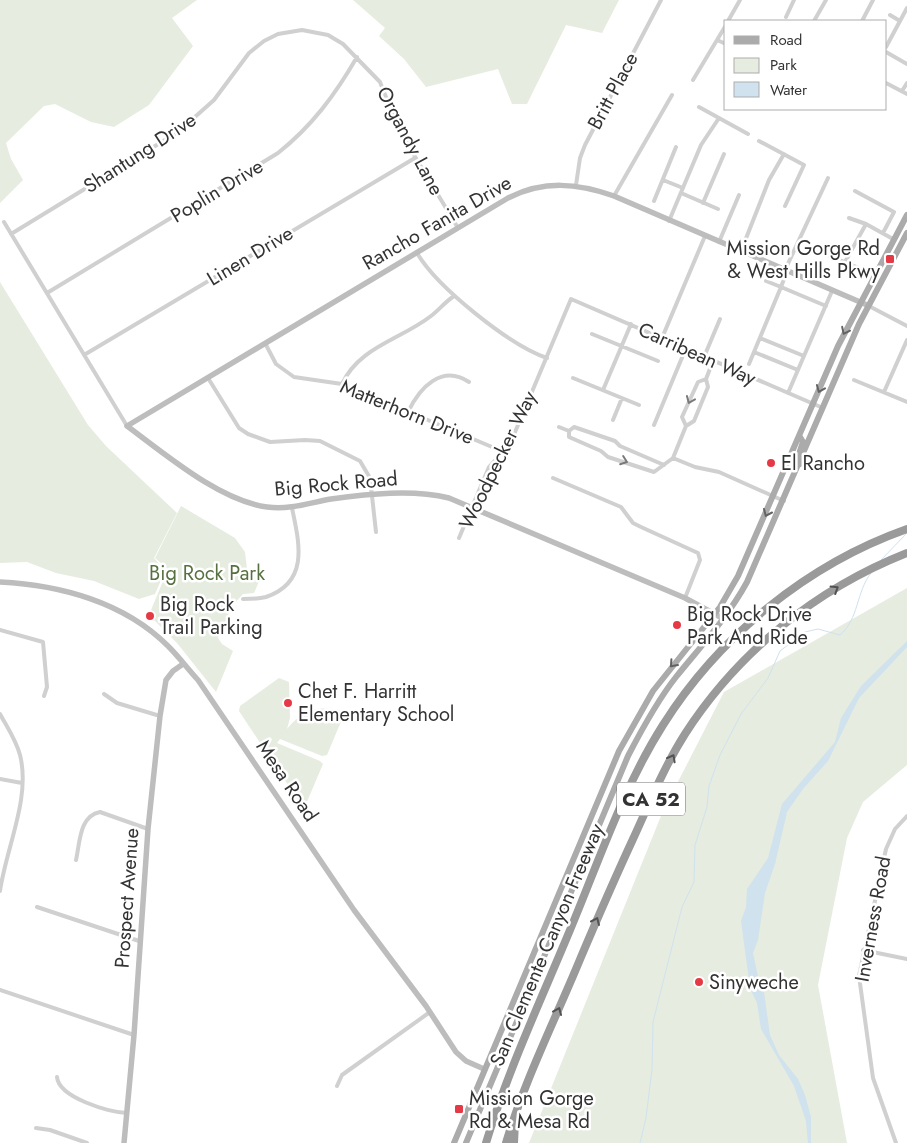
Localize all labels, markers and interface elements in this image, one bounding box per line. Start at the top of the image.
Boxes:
legend [724,20,887,110]
text: Road [770,29,802,51]
street label: Britt Place [581,47,645,135]
text: Park [770,54,797,76]
text: Water [770,79,808,101]
street label: Organdy Lane [369,81,451,201]
street label: Shantung Drive [78,106,202,200]
street label: Poplin Drive [165,152,269,230]
street label: Rancho Fanita Drive [357,168,517,278]
street label: Linen Drive [201,219,299,293]
place label: Mission Gorge Rd & West Hills Pkwy [727,234,880,286]
marker: Mission Gorge Rd & West Hills Pkwy [884,253,896,265]
street label: Carribean Way [633,315,761,393]
one-way arrow [841,326,852,335]
street label: Matterhorn Drive [336,372,478,452]
one-way arrow [816,384,827,393]
street label: Woodpecker Way [452,386,544,534]
one-way arrow [685,395,696,404]
place label: El Rancho [781,449,865,478]
one-way arrow [619,455,627,465]
marker: El Rancho [765,457,777,469]
street label: Big Rock Road [273,464,399,504]
one-way arrow [762,508,773,517]
park label: Big Rock Park [149,559,265,588]
one-way arrow [829,586,839,595]
place label: Big Rock Trail Parking [160,590,263,642]
place label: Big Rock Drive Park And Ride [687,600,812,652]
marker: Big Rock Trail Parking [144,610,156,622]
marker: Big Rock Drive Park And Ride [671,619,683,631]
one-way arrow [670,659,679,668]
place label: Chet F. Harritt Elementary School [298,677,454,729]
marker: Chet F. Harritt Elementary School [282,697,294,709]
street label: Mesa Road [249,734,325,828]
one-way arrow [665,754,675,763]
road number: CA 52 [617,782,685,816]
street label: San Clemente Canyon Freeway [483,819,611,1071]
street label: Prospect Avenue [108,827,146,969]
street label: Inverness Road [848,854,898,984]
one-way arrow [590,917,601,926]
place label: Sinyweche [709,968,799,997]
marker: Sinyweche [693,976,705,988]
one-way arrow [552,1007,562,1016]
place label: Mission Gorge Rd & Mesa Rd [469,1084,594,1136]
marker: Mission Gorge Rd & Mesa Rd [453,1103,465,1115]

